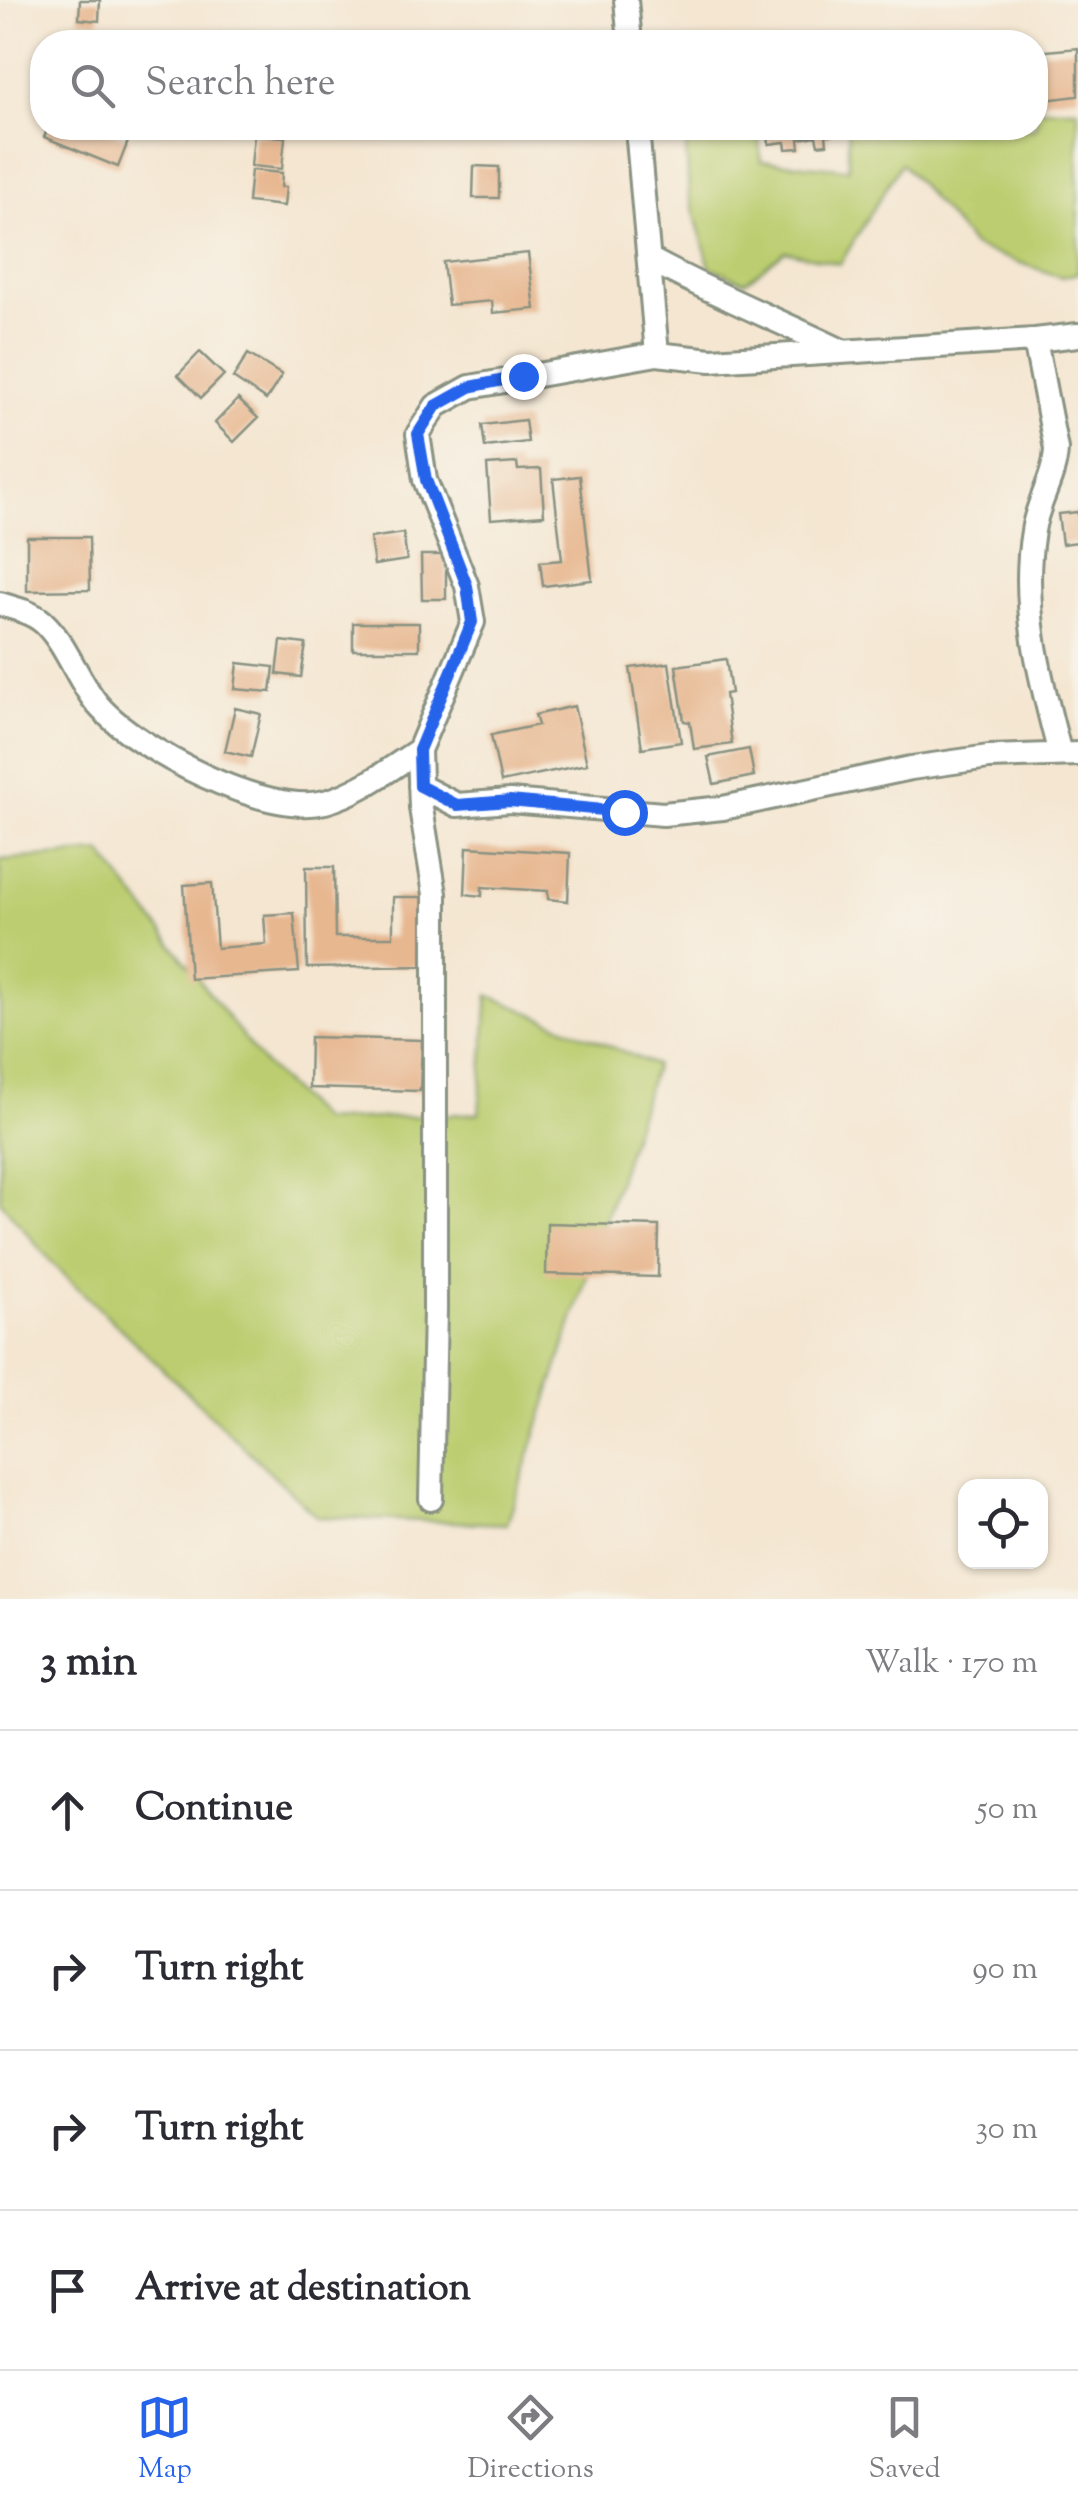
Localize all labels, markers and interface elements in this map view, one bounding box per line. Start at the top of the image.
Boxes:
search box [30,30,1048,140]
icon: search [65,58,120,113]
text: Search here [145,58,336,112]
route end [501,354,547,400]
route start [602,790,648,836]
map controls [958,1479,1048,1569]
button: locate [958,1479,1048,1569]
text: 3 min [40,1634,137,1694]
text: Walk · 170 m [865,1641,1038,1687]
icon: ahead [40,1783,95,1838]
text: Continue [135,1783,293,1837]
text: 50 m [977,1787,1038,1833]
icon: right [40,1943,95,1998]
text: Turn right [135,1943,303,1997]
text: 90 m [972,1947,1038,1993]
icon: right [40,2103,95,2158]
text: Turn right [135,2103,303,2157]
text: 30 m [975,2107,1038,2153]
icon: arrive [40,2263,95,2318]
text: Arrive at destination [135,2263,471,2317]
tab: Map [137,2390,192,2490]
tab: Directions [467,2390,594,2490]
tab: Saved [869,2390,941,2490]

